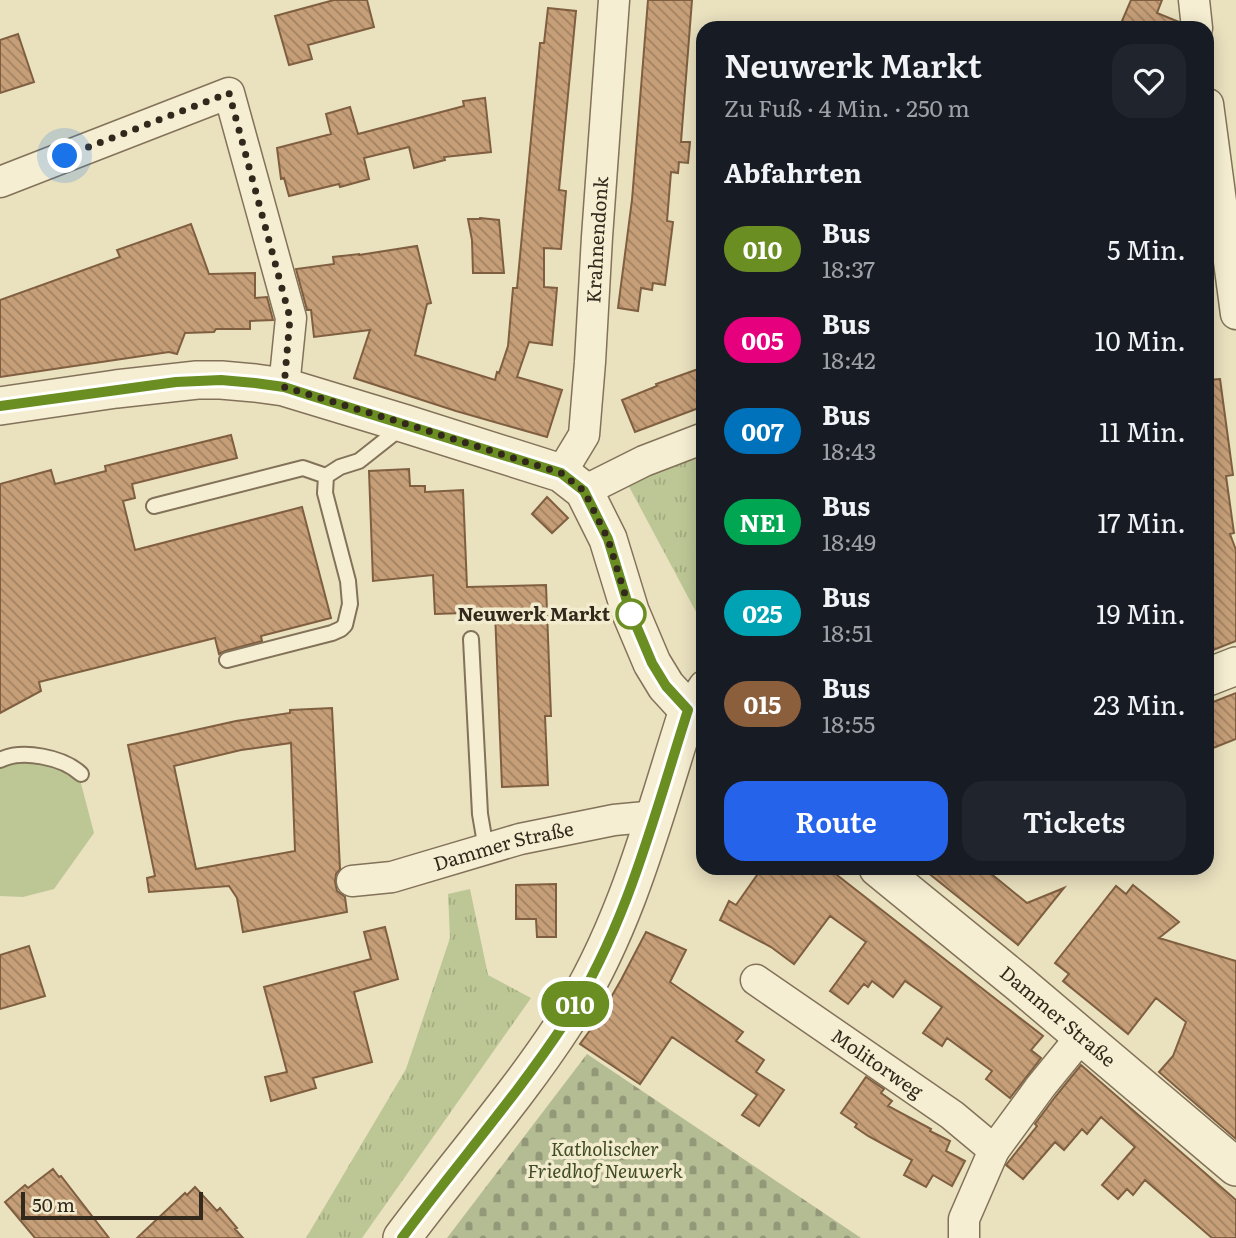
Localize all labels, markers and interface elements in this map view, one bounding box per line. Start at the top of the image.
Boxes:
text: Neuwerk Markt [724,39,982,88]
button: heart [1112,44,1186,118]
text: Zu Fuß · 4 Min. · 250 m [724,90,970,124]
your location [47,138,82,173]
text: Abfahrten [724,152,862,191]
street label: Krahnendonk [578,175,614,304]
text: Bus [822,212,870,251]
text: 5 Min. [1107,229,1186,268]
text: 010 [743,231,782,266]
text: 18:37 [822,251,875,285]
text: Bus [822,303,870,342]
text: 10 Min. [1095,320,1186,359]
text: 005 [741,322,784,357]
text: 18:42 [822,342,876,376]
text: Bus [822,394,870,433]
text: 11 Min. [1099,411,1186,450]
text: 007 [741,413,784,448]
text: 18:43 [822,433,876,467]
text: Bus [822,485,870,524]
text: 17 Min. [1097,502,1186,541]
text: NE1 [739,504,786,539]
text: 18:49 [822,524,876,558]
text: Bus [822,576,870,615]
text: 19 Min. [1096,593,1186,632]
text: 025 [742,595,783,630]
place label: Neuwerk Markt [458,599,611,627]
marker: Neuwerk Markt [616,599,646,629]
text: 18:51 [822,615,873,649]
text: Bus [822,667,870,706]
text: 23 Min. [1093,684,1186,723]
text: 015 [744,686,781,721]
text: 18:55 [822,706,875,740]
button: Route [724,781,948,861]
button: Tickets [962,781,1186,861]
street label: Dammer Straße [430,814,576,877]
street label: Dammer Straße [994,958,1123,1073]
line badge: 010 [535,981,615,1027]
text: 010 [555,986,595,1021]
street label: Molitorweg [826,1021,929,1104]
park label: Katholischer Friedhof Neuwerk [527,1134,683,1184]
scale bar [21,1189,203,1221]
text: 50 m [32,1190,75,1218]

